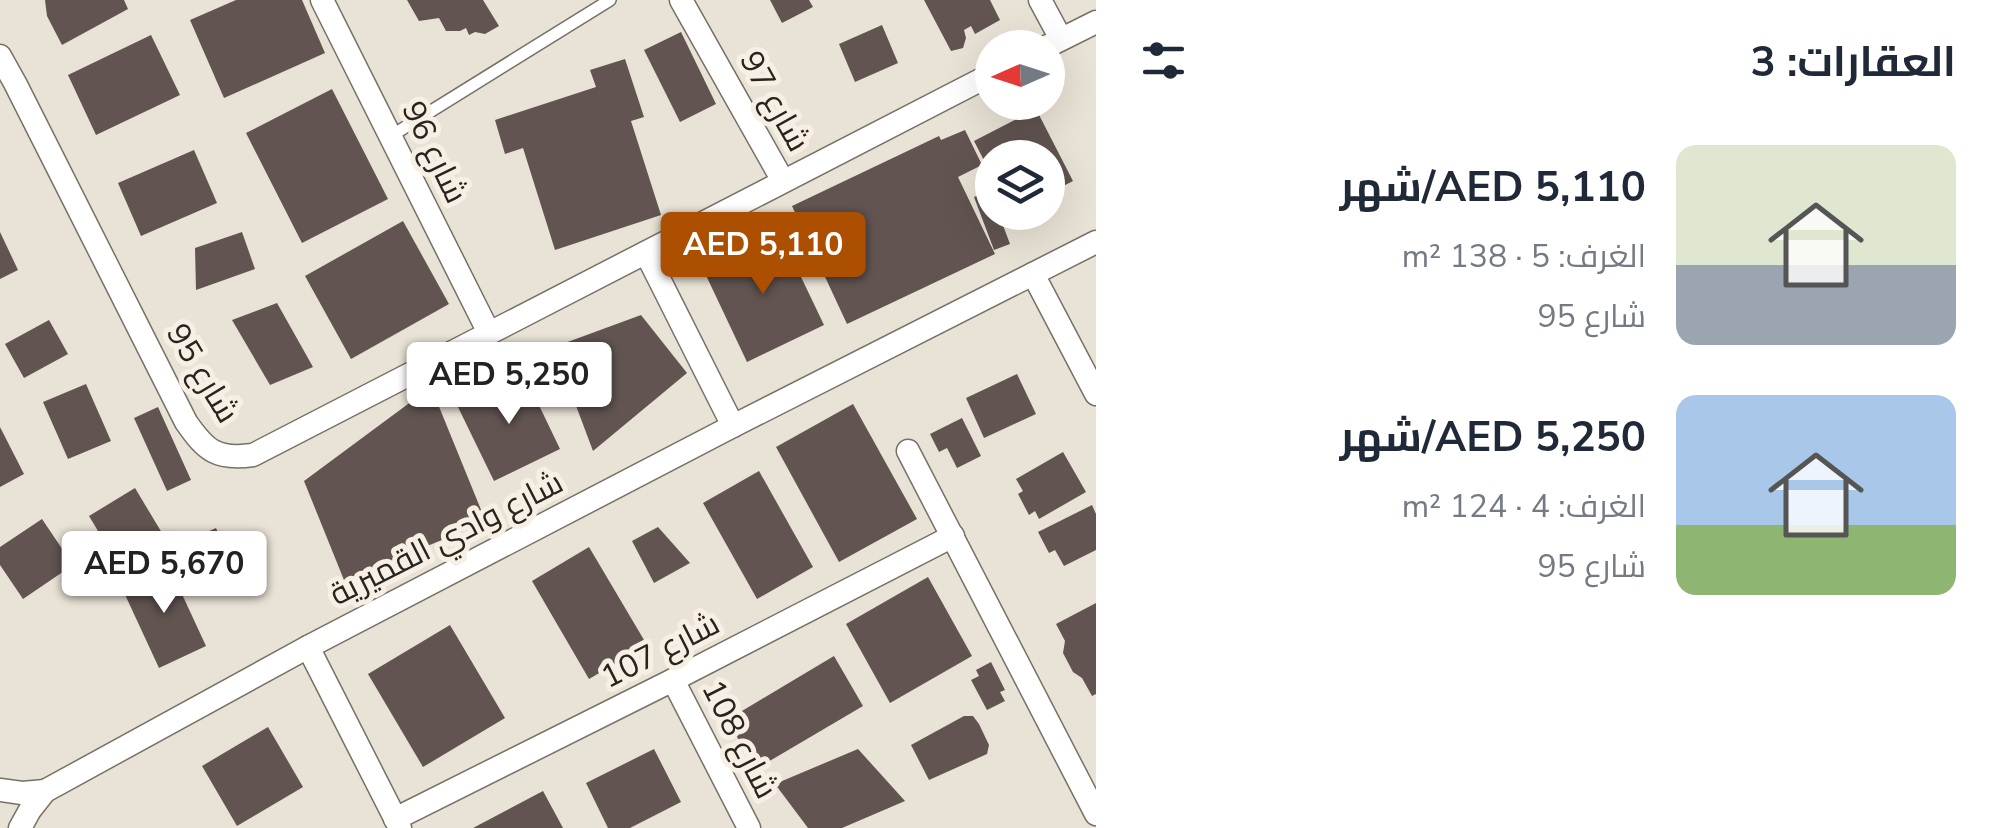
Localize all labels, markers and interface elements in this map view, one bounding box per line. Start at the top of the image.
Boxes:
north arrow [975,30,1065,120]
map controls [975,30,1065,230]
icon: filters [1136,33,1191,88]
text: العقارات: 3 [1751,34,1956,91]
street label: شارع 97 [729,43,820,159]
street label: شارع 96 [391,94,478,210]
button: layers [975,140,1065,230]
text: AED 5,110/شهر [1340,159,1646,216]
icon: home [1756,185,1876,305]
pin: AED 5,110 [649,212,877,297]
text: AED 5,110 [683,223,843,266]
text: الغرف: 5 · 138 m² [1402,235,1646,278]
text: شارع 95 [1537,295,1646,338]
street label: شارع 95 [156,316,249,431]
pin: AED 5,250 [395,342,623,427]
text: AED 5,250 [429,353,589,396]
text: AED 5,250/شهر [1340,409,1646,466]
icon: home [1756,435,1876,555]
street label: شارع وادي القميرية [322,461,572,619]
text: الغرف: 4 · 124 m² [1402,485,1646,528]
pin: AED 5,670 [50,531,278,616]
text: AED 5,670 [84,542,244,585]
text: شارع 95 [1537,545,1646,588]
street label: شارع 107 [594,602,727,699]
street label: شارع 108 [691,673,788,806]

